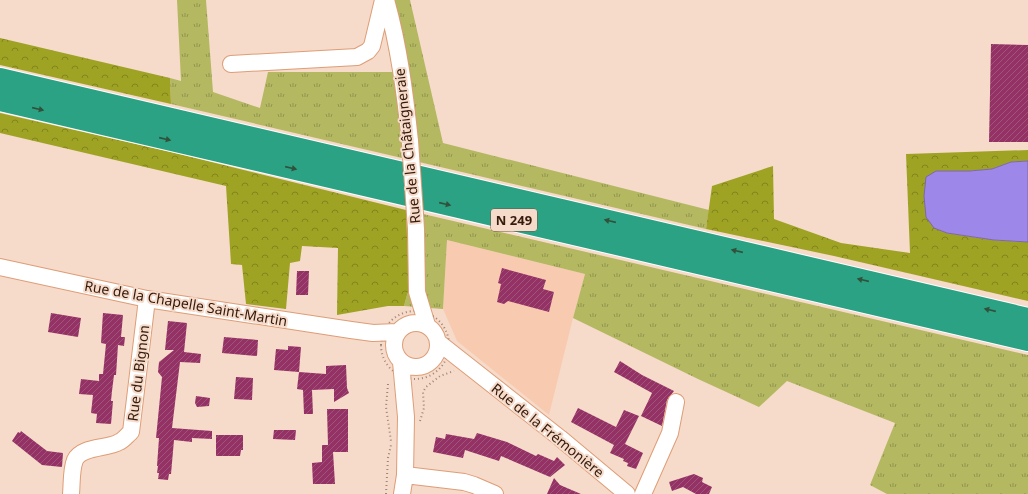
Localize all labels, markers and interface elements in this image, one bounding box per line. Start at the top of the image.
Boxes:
street label: Rue de la Châtaigneraie [389,67,425,225]
one-way arrow [32,106,44,112]
one-way arrow [158,136,171,142]
one-way arrow [285,166,297,172]
one-way arrow [439,201,451,207]
road number: N 249 [491,209,537,231]
one-way arrow [604,218,616,224]
one-way arrow [731,247,743,253]
street label: Rue de la Chapelle Saint-Martin [83,276,289,330]
one-way arrow [857,277,870,283]
one-way arrow [984,306,996,312]
street label: Rue du Bignon [123,324,153,422]
street label: Rue de la Frémonière [488,379,608,481]

